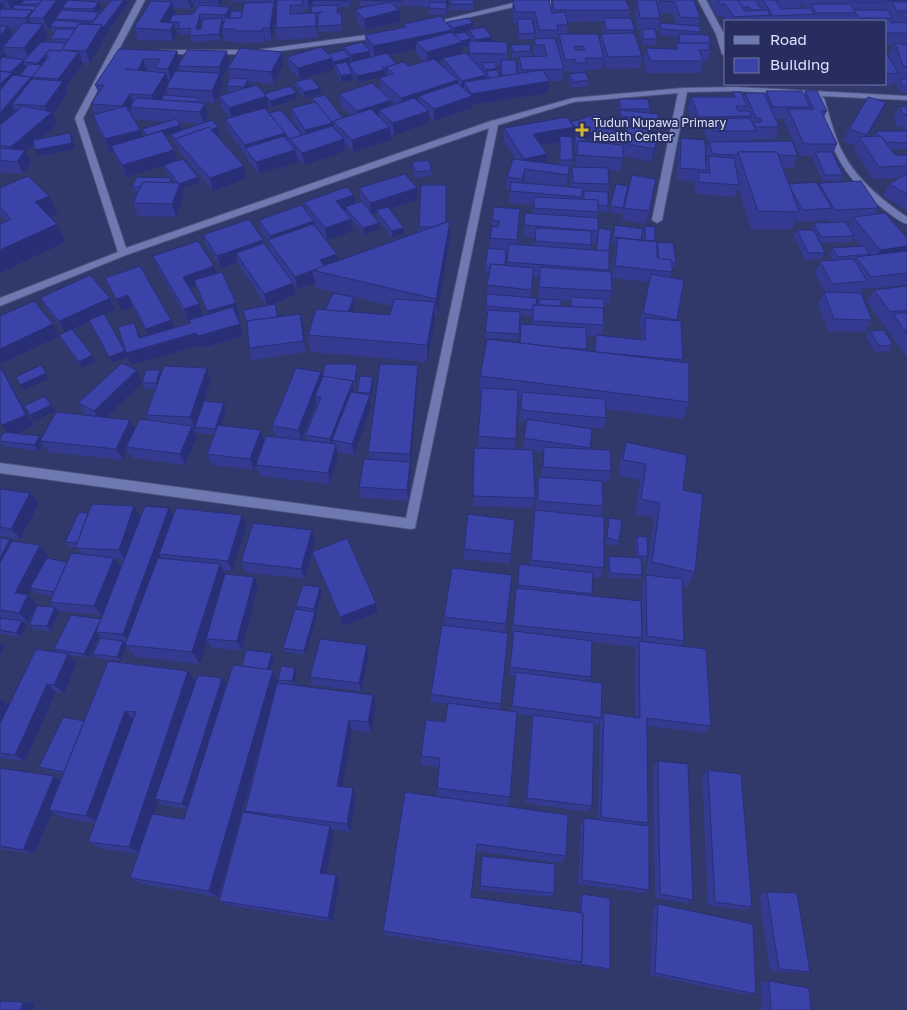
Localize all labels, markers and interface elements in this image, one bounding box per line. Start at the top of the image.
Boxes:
legend [724,20,887,85]
text: Road [770,30,807,48]
text: Building [770,55,830,73]
place label: Tudun Nupawa Primary Health Center [593,115,727,144]
marker: Tudun Nupawa Primary Health Center [575,123,589,137]

